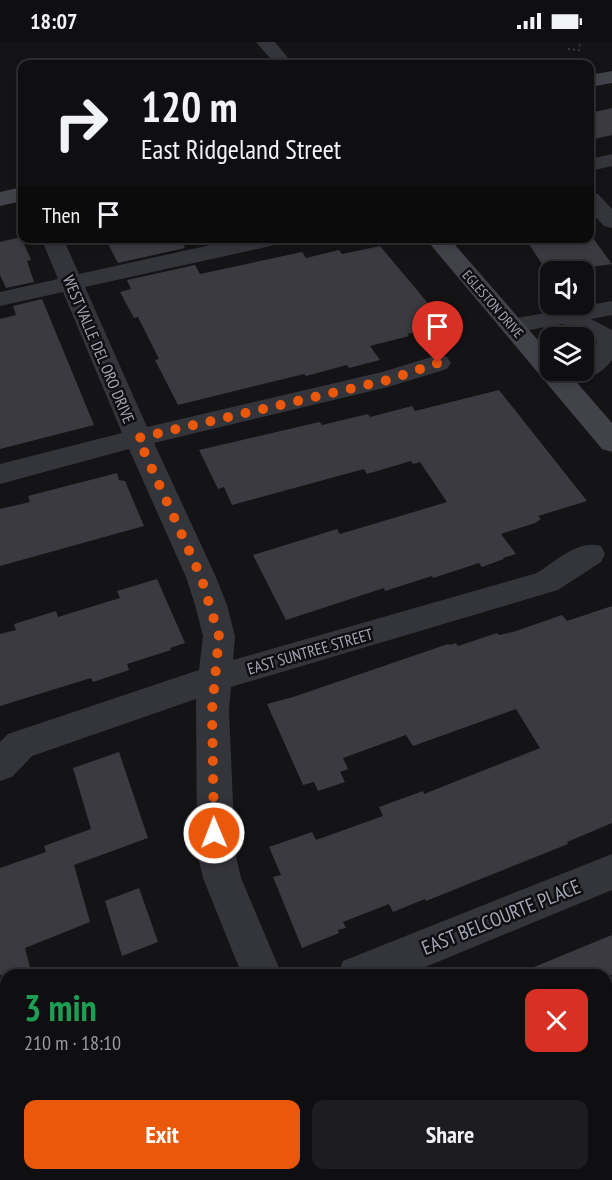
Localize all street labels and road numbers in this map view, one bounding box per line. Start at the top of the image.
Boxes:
street label: EGLESTON DRIVE [459,266,527,342]
street label: WEST VALLE DEL ORO DRIVE [59,272,139,426]
street label: EAST SUNTREE STREET [245,624,375,678]
street label: EAST BELCOURTE PLACE [418,873,584,961]

